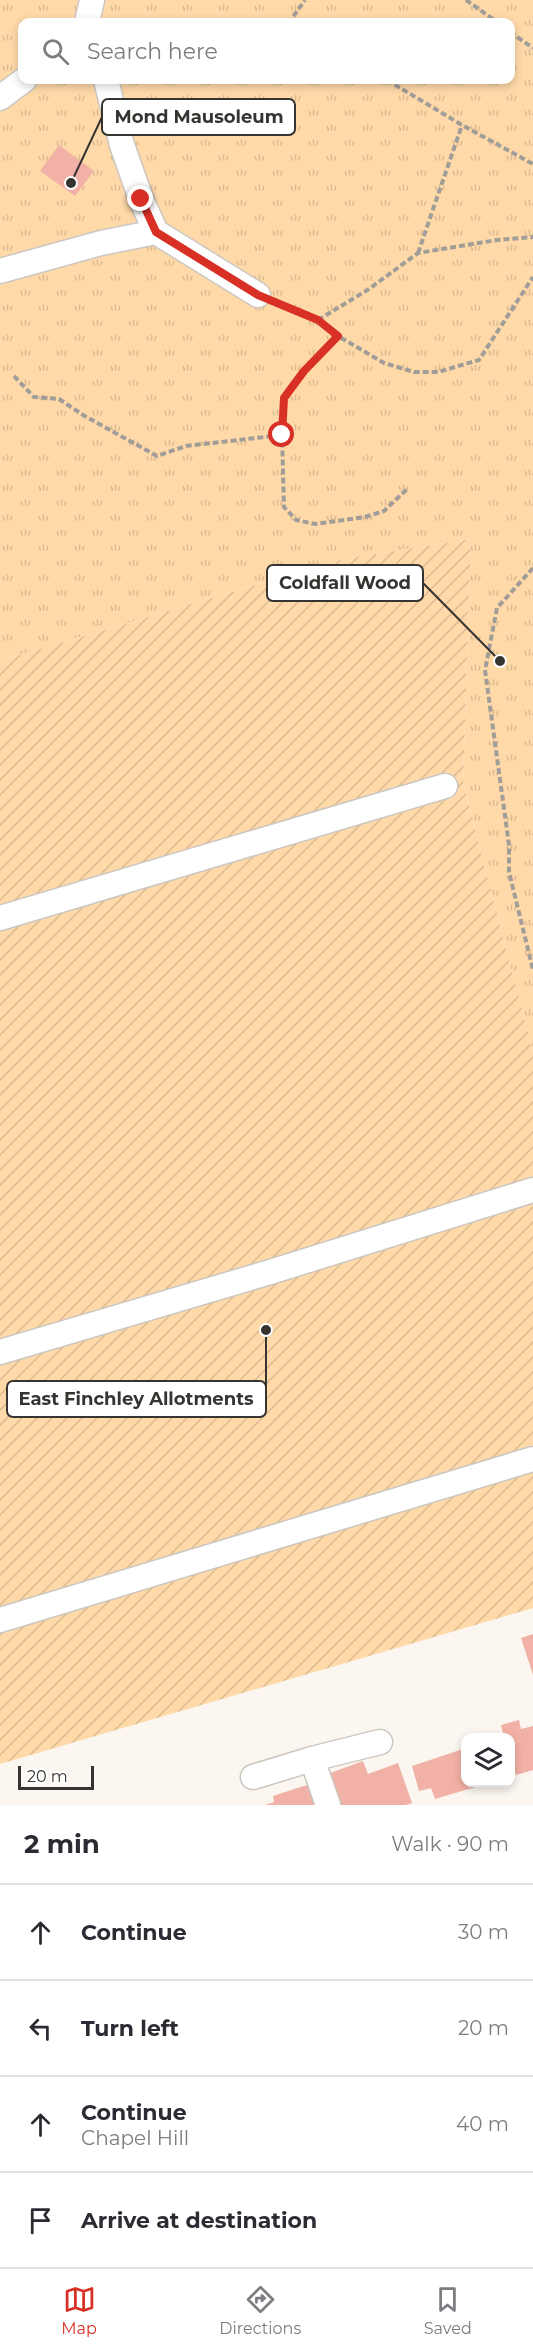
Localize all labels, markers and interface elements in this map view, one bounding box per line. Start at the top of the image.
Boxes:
search box [18,18,515,84]
icon: search [39,35,72,68]
text: Search here [87,38,218,65]
callout: Mond Mausoleum [102,99,295,135]
text: Mond Mausoleum [114,106,284,128]
route end [127,185,153,211]
route start [268,421,294,447]
callout: Coldfall Wood [267,565,423,601]
text: Coldfall Wood [279,572,411,594]
callout: East Finchley Allotments [7,1381,266,1417]
text: East Finchley Allotments [18,1388,254,1410]
map controls [461,1733,515,1787]
button: layers [461,1733,515,1787]
scale bar [18,1763,94,1790]
text: 20 m [27,1767,68,1786]
text: 2 min [24,1828,100,1860]
text: Walk · 90 m [391,1832,509,1856]
icon: ahead [24,1916,57,1949]
text: Continue [81,1919,187,1946]
text: 30 m [458,1920,509,1944]
icon: left [24,2012,57,2045]
text: Turn left [81,2015,179,2042]
text: 20 m [458,2016,509,2040]
text: Continue [81,2099,187,2126]
icon: ahead [24,2108,57,2141]
text: 40 m [456,2112,509,2136]
text: Chapel Hill [81,2126,189,2150]
icon: arrive [24,2204,57,2237]
text: Arrive at destination [81,2207,317,2234]
tab: Map [61,2283,97,2338]
tab: Directions [219,2283,301,2338]
tab: Saved [424,2283,472,2338]

